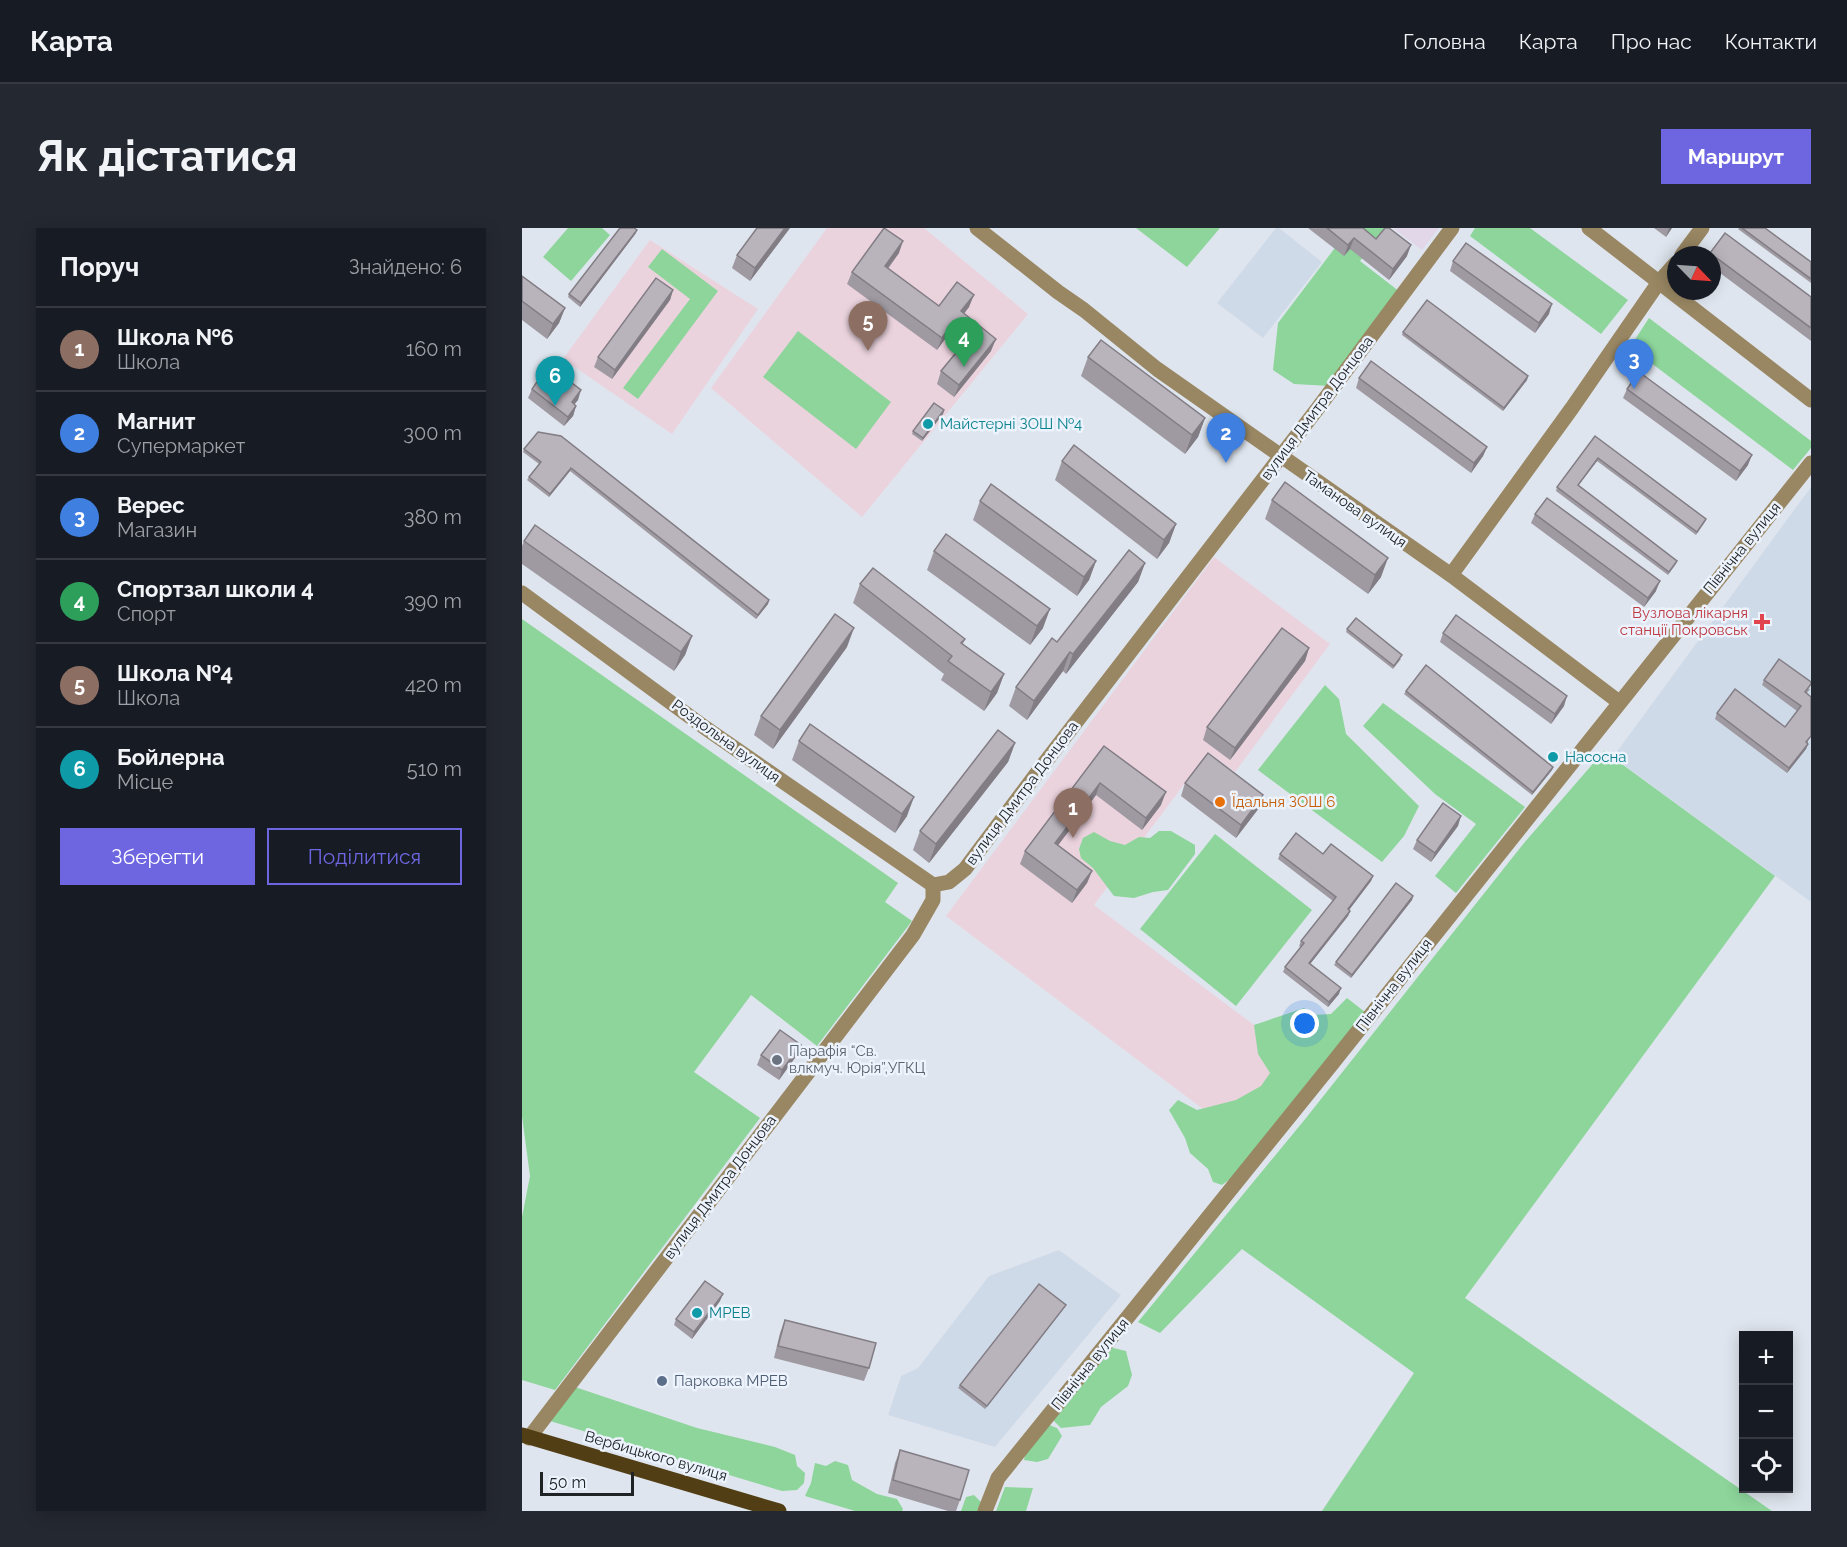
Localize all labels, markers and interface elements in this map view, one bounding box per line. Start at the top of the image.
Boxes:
text: Карта [30,25,113,58]
text: Головна [1403,29,1486,54]
text: Карта [1519,29,1578,54]
text: Про нас [1611,29,1692,54]
text: Контакти [1725,29,1817,54]
button: Маршрут [1661,129,1811,184]
text: Як дістатися [36,132,298,181]
north arrow [1667,246,1721,300]
text: Поруч [60,252,139,282]
text: Знайдено: 6 [349,255,462,279]
pin: 5 [848,302,888,351]
pin: 4 [944,318,984,367]
text: Школа №6 [117,324,234,350]
street label: вулиця Дмитра Донцова [1257,332,1377,484]
text: 1 [75,337,84,361]
text: 160 m [406,337,462,361]
pin: 3 [1614,340,1654,389]
text: Школа [117,350,180,374]
pin: 6 [536,356,574,406]
text: Магнит [117,408,196,434]
pin: 2 [1206,414,1246,463]
place label: Майстерні ЗОШ №4 [940,415,1082,433]
marker: Майстерні ЗОШ №4 [921,417,935,431]
text: 2 [74,421,85,445]
text: 300 m [403,421,462,445]
text: Супермаркет [117,434,245,458]
street label: Таманова вулиця [1300,467,1410,551]
text: Верес [117,492,185,518]
street label: Північна вулиця [1700,499,1784,597]
text: 3 [74,505,85,529]
text: 380 m [404,505,462,529]
text: Магазин [117,518,197,542]
text: Спортзал школи 4 [117,576,314,602]
text: 4 [74,589,85,613]
text: 390 m [404,589,462,613]
text: Спорт [117,602,176,626]
place label: Вузлова лікарня станції Покровськ [1620,604,1748,639]
marker: Вузлова лікарня станції Покровськ [1753,613,1771,631]
text: Школа №4 [117,660,233,686]
text: 5 [74,673,85,697]
text: 420 m [405,673,462,697]
text: Школа [117,686,180,710]
street label: Роздольна вулиця [668,696,784,786]
street label: вулиця Дмитра Донцова [962,717,1082,869]
text: Бойлерна [117,744,225,770]
place label: Насосна [1565,748,1626,766]
marker: Насосна [1546,750,1560,764]
text: 6 [73,757,86,781]
text: 510 m [407,757,462,781]
text: Місце [117,770,173,794]
pin: 1 [1054,788,1092,838]
place label: Їдальня ЗОШ 6 [1232,792,1335,811]
marker: Їдальня ЗОШ 6 [1213,795,1227,809]
button: Зберегти [60,828,255,885]
button: Поділитися [267,828,462,885]
street label: Північна вулиця [1352,935,1436,1035]
your location [1290,1009,1319,1038]
place label: Парафія “Св. влкмуч. Юрія”,УГКЦ [789,1042,925,1077]
marker: Парафія “Св. влкмуч. Юрія”,УГКЦ [770,1053,784,1067]
street label: вулиця Дмитра Донцова [660,1111,780,1263]
place label: МРЕВ [709,1304,751,1322]
marker: МРЕВ [690,1306,704,1320]
street label: Північна вулиця [1048,1315,1132,1413]
map controls [1739,1331,1793,1493]
button: + [1739,1331,1793,1385]
place label: Парковка МРЕВ [674,1372,788,1390]
marker: Парковка МРЕВ [655,1374,669,1388]
button: − [1739,1385,1793,1439]
street label: Вербицького вулиця [583,1427,729,1485]
button: locate [1739,1439,1793,1493]
scale bar [540,1469,634,1496]
text: 50 m [549,1473,586,1492]

